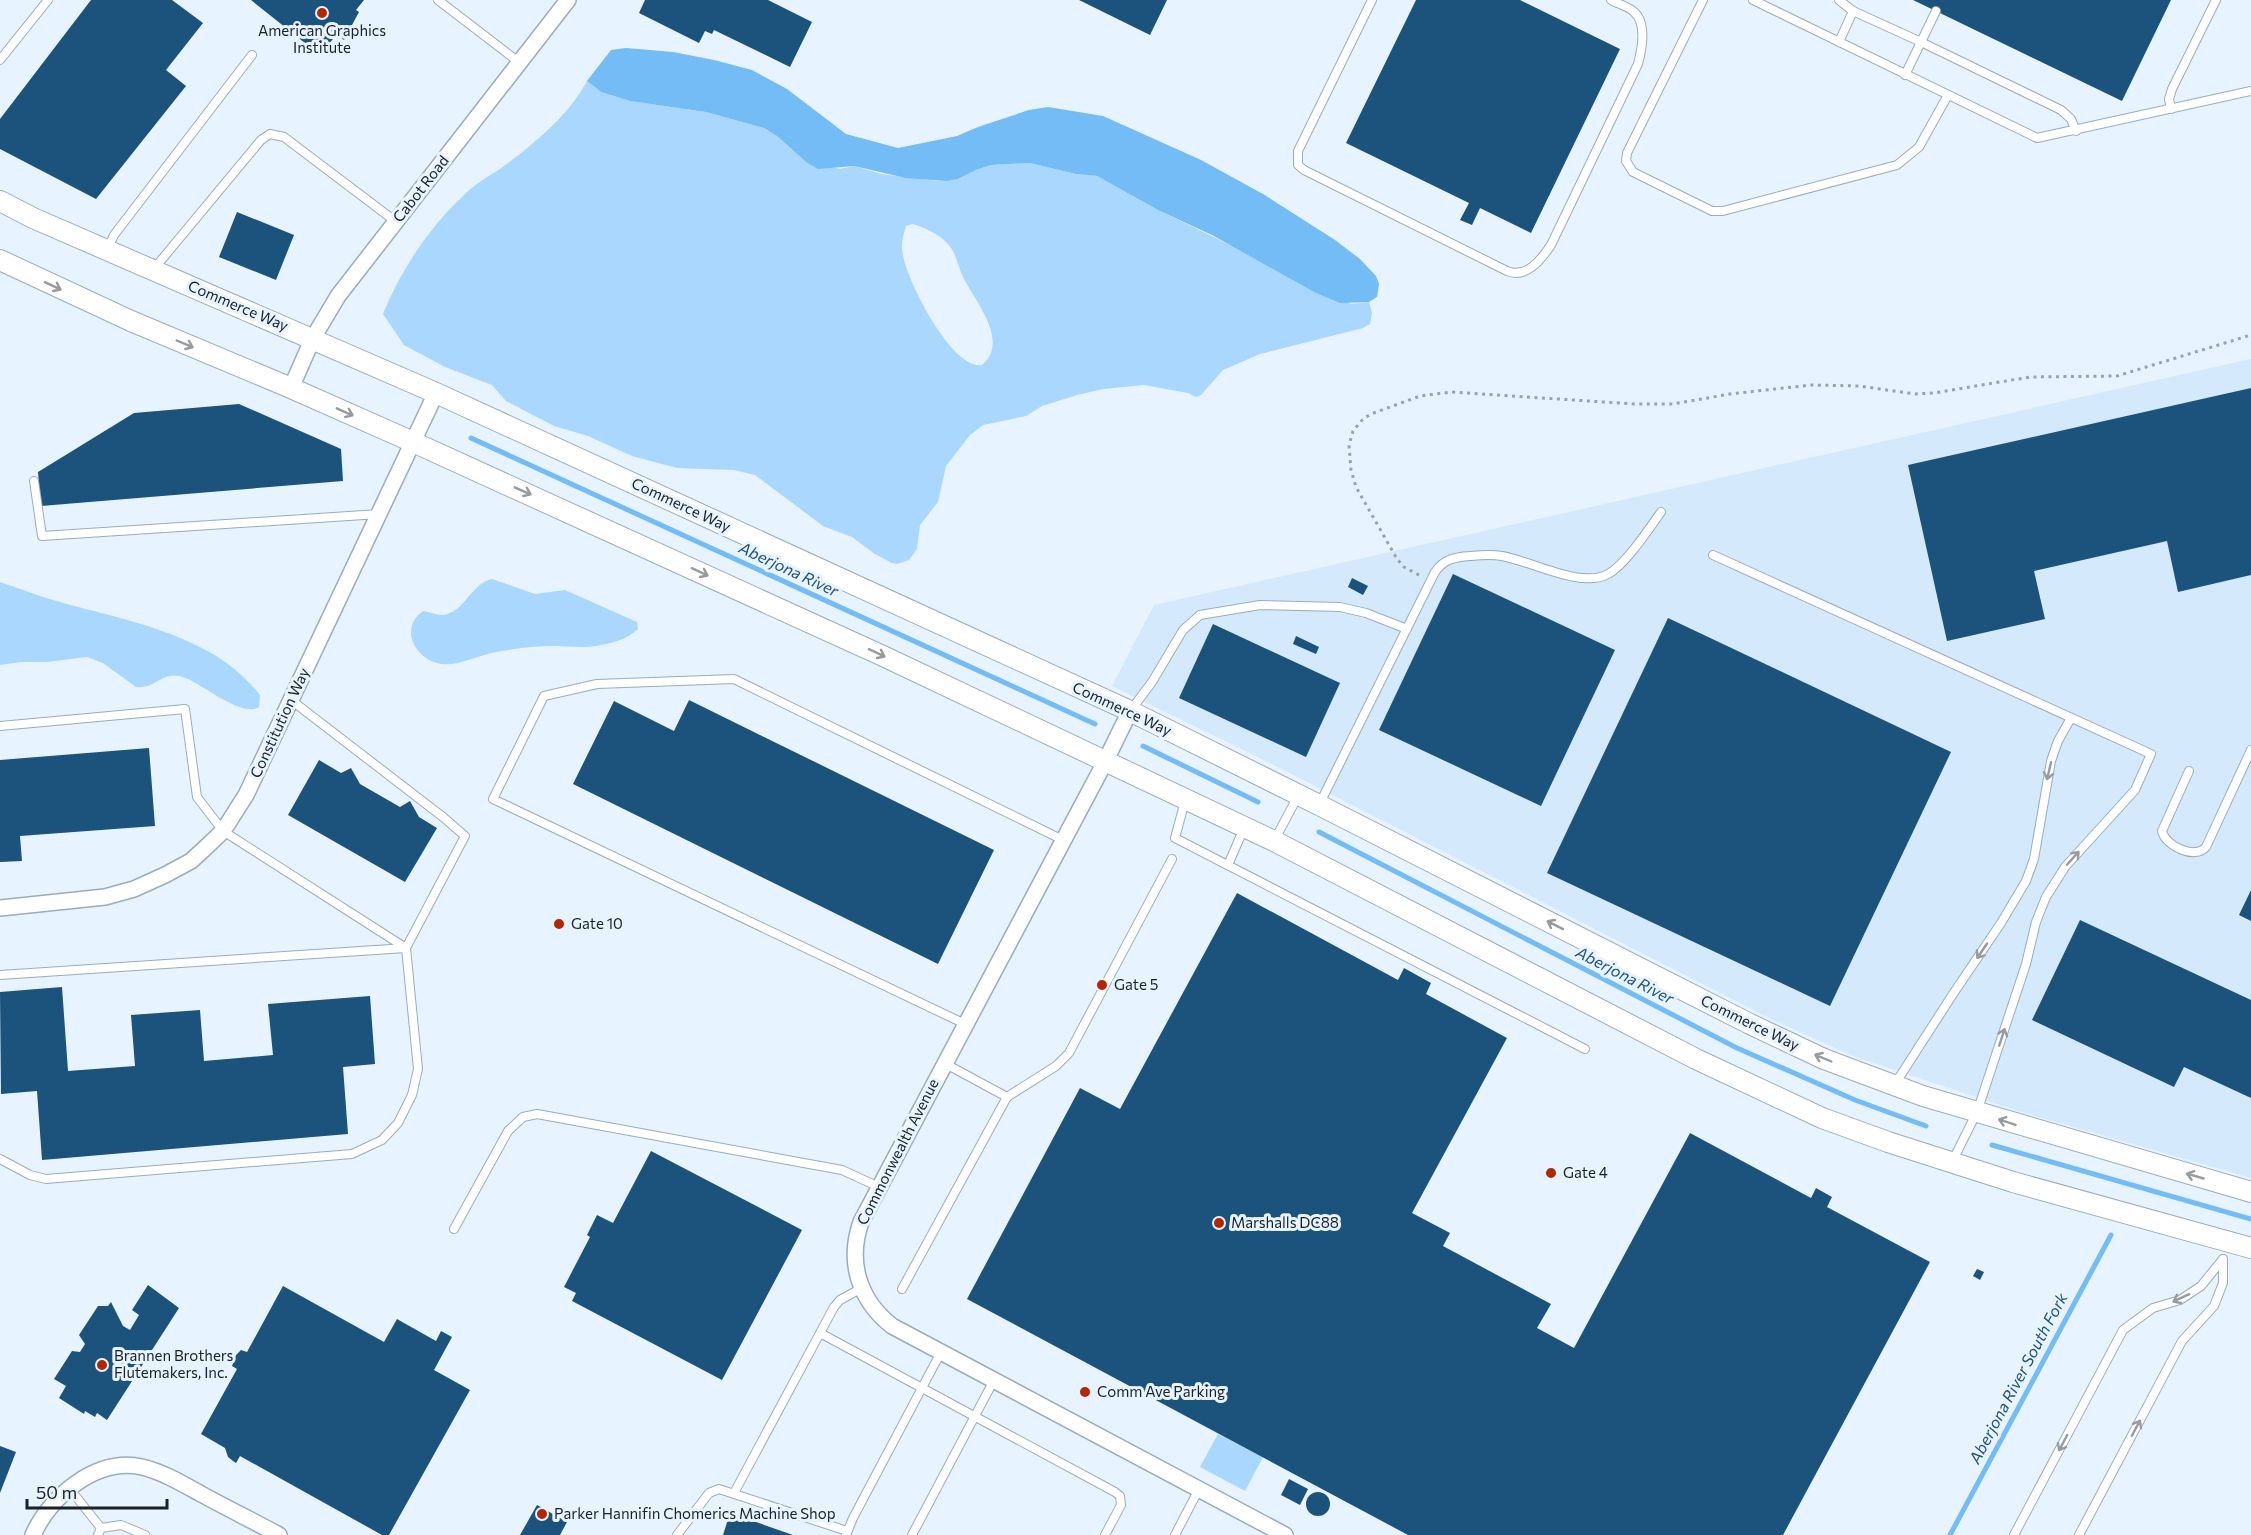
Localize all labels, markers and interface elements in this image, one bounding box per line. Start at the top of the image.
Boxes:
marker: American Graphics Institute [315,6,329,20]
place label: American Graphics Institute [258,21,386,56]
street label: Cabot Road [389,151,452,225]
street label: Commerce Way [186,276,291,334]
one-way arrow [43,280,61,292]
one-way arrow [176,339,194,350]
one-way arrow [335,406,353,418]
street label: Commerce Way [629,473,734,535]
one-way arrow [513,486,531,498]
water label: Aberjona River [736,537,842,600]
one-way arrow [691,567,709,579]
one-way arrow [868,648,886,660]
street label: Constitution Way [246,664,313,781]
street label: Commerce Way [1070,677,1175,739]
one-way arrow [2043,761,2054,781]
one-way arrow [2066,850,2080,865]
place label: Gate 10 [571,914,623,932]
marker: Gate 10 [552,917,566,931]
one-way arrow [1546,918,1564,930]
water label: Aberjona River [1572,941,1678,1008]
one-way arrow [1976,942,1988,959]
place label: Gate 5 [1114,975,1158,993]
marker: Gate 5 [1095,978,1109,992]
street label: Commerce Way [1698,991,1803,1054]
one-way arrow [1997,1028,2008,1047]
one-way arrow [1815,1052,1833,1063]
street label: Commonwealth Avenue [852,1075,942,1228]
one-way arrow [1998,1116,2017,1127]
place label: Gate 4 [1563,1163,1608,1181]
marker: Gate 4 [1544,1166,1558,1180]
one-way arrow [2186,1170,2205,1181]
place label: Marshalls DC88 [1231,1213,1339,1231]
marker: Marshalls DC88 [1212,1216,1226,1230]
water label: Aberjona River South Fork [1964,1289,2071,1467]
one-way arrow [2172,1292,2190,1304]
place label: Brannen Brothers Flutemakers, Inc. [114,1346,234,1381]
marker: Brannen Brothers Flutemakers, Inc. [95,1358,109,1372]
place label: Comm Ave Parking [1097,1382,1225,1400]
marker: Comm Ave Parking [1078,1385,1092,1399]
one-way arrow [2131,1419,2142,1437]
one-way arrow [2057,1434,2069,1451]
scale bar [27,1472,166,1510]
text: 50 m [36,1481,77,1503]
place label: Parker Hannifin Chomerics Machine Shop [554,1504,836,1522]
marker: Parker Hannifin Chomerics Machine Shop [535,1507,549,1521]

